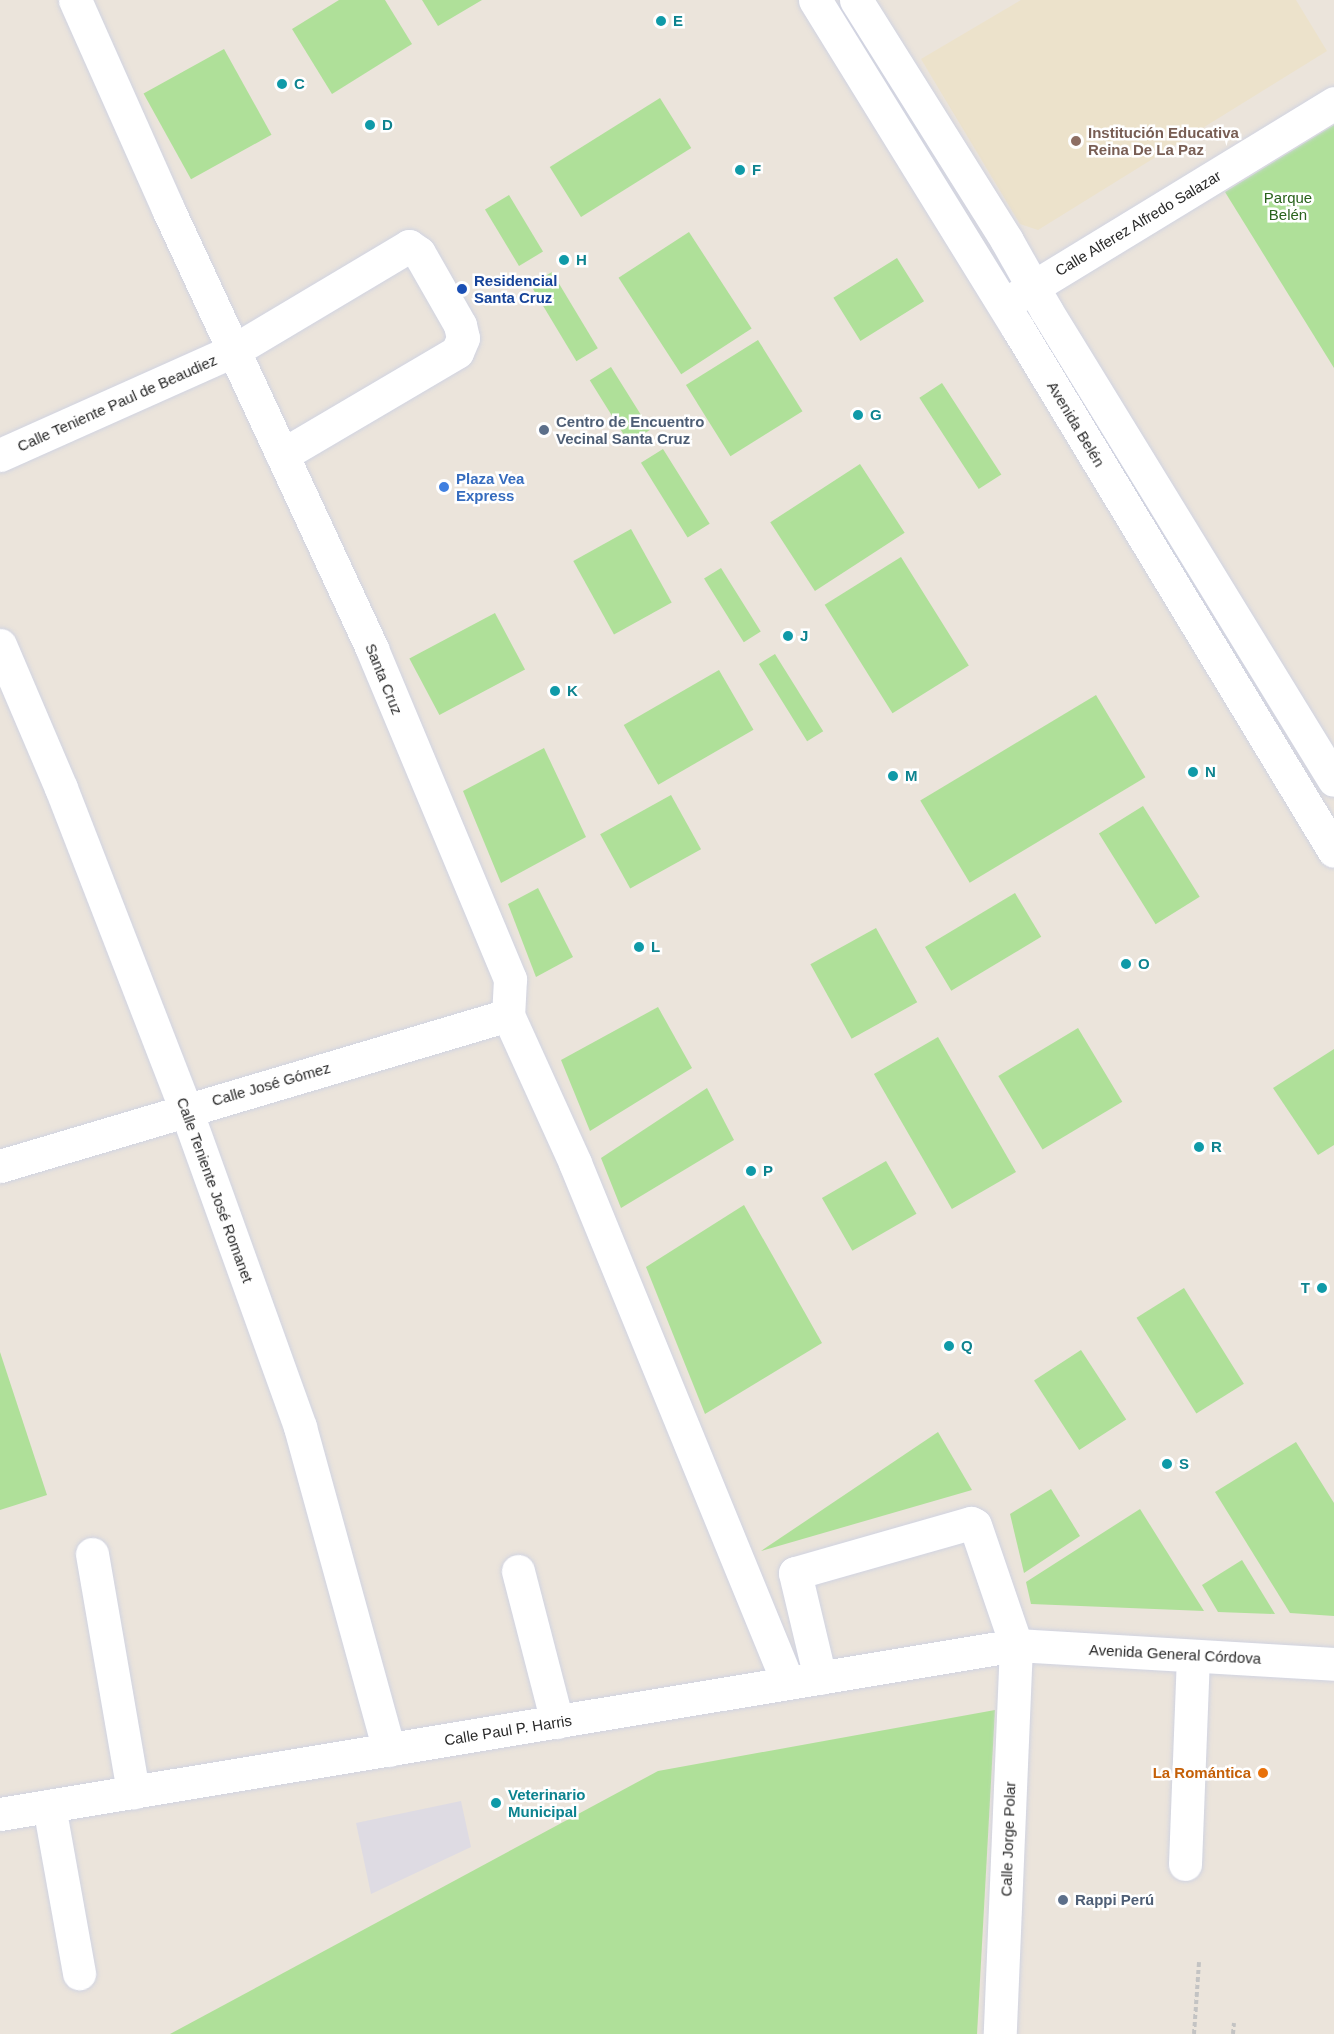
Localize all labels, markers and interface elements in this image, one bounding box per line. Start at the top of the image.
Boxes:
place label: E [673,12,683,30]
marker: E [654,14,668,28]
place label: C [294,75,305,93]
marker: C [275,77,289,91]
place label: D [382,116,393,134]
marker: D [363,118,377,132]
place label: Institución Educativa Reina De La Paz [1088,123,1239,158]
marker: Institución Educativa Reina De La Paz [1069,134,1083,148]
place label: F [752,161,761,179]
marker: F [733,163,747,177]
street label: Calle Alferez Alfredo Salazar [1051,166,1225,280]
park label: Parque Belén [1264,188,1312,223]
place label: H [576,251,587,269]
marker: H [557,253,571,267]
place label: Residencial Santa Cruz [474,271,557,306]
marker: Residencial Santa Cruz [455,282,469,296]
street label: Calle Teniente Paul de Beaudiez [14,351,220,455]
street label: Avenida Belén [1043,378,1109,470]
place label: G [870,406,882,424]
marker: G [851,408,865,422]
place label: Centro de Encuentro Vecinal Santa Cruz [556,412,704,447]
marker: Centro de Encuentro Vecinal Santa Cruz [537,423,551,437]
place label: Plaza Vea Express [456,469,524,504]
marker: Plaza Vea Express [437,480,451,494]
place label: J [800,627,808,645]
marker: J [781,629,795,643]
street label: Santa Cruz [362,641,406,717]
place label: K [567,682,578,700]
marker: K [548,684,562,698]
place label: N [1205,763,1216,781]
marker: N [1186,765,1200,779]
place label: M [905,767,917,785]
marker: M [886,769,900,783]
place label: L [651,938,660,956]
marker: L [632,940,646,954]
place label: O [1138,955,1150,973]
marker: O [1119,957,1133,971]
street label: Calle José Gómez [210,1058,332,1110]
street label: Calle Teniente José Romanet [173,1095,257,1285]
place label: R [1211,1138,1222,1156]
marker: R [1192,1140,1206,1154]
place label: P [763,1162,773,1180]
marker: P [744,1164,758,1178]
place label: T [1301,1279,1310,1297]
marker: T [1315,1281,1329,1295]
place label: Q [961,1337,973,1355]
marker: Q [942,1339,956,1353]
place label: S [1179,1455,1189,1473]
marker: S [1160,1457,1174,1471]
street label: Avenida General Córdova [1088,1641,1262,1667]
street label: Calle Paul P. Harris [443,1711,573,1749]
place label: La Romántica [1153,1764,1251,1782]
marker: La Romántica [1256,1766,1270,1780]
street label: Calle Jorge Polar [997,1781,1019,1897]
place label: Veterinario Municipal [508,1785,586,1820]
marker: Veterinario Municipal [489,1796,503,1810]
place label: Rappi Perú [1075,1891,1154,1909]
marker: Rappi Perú [1056,1893,1070,1907]

